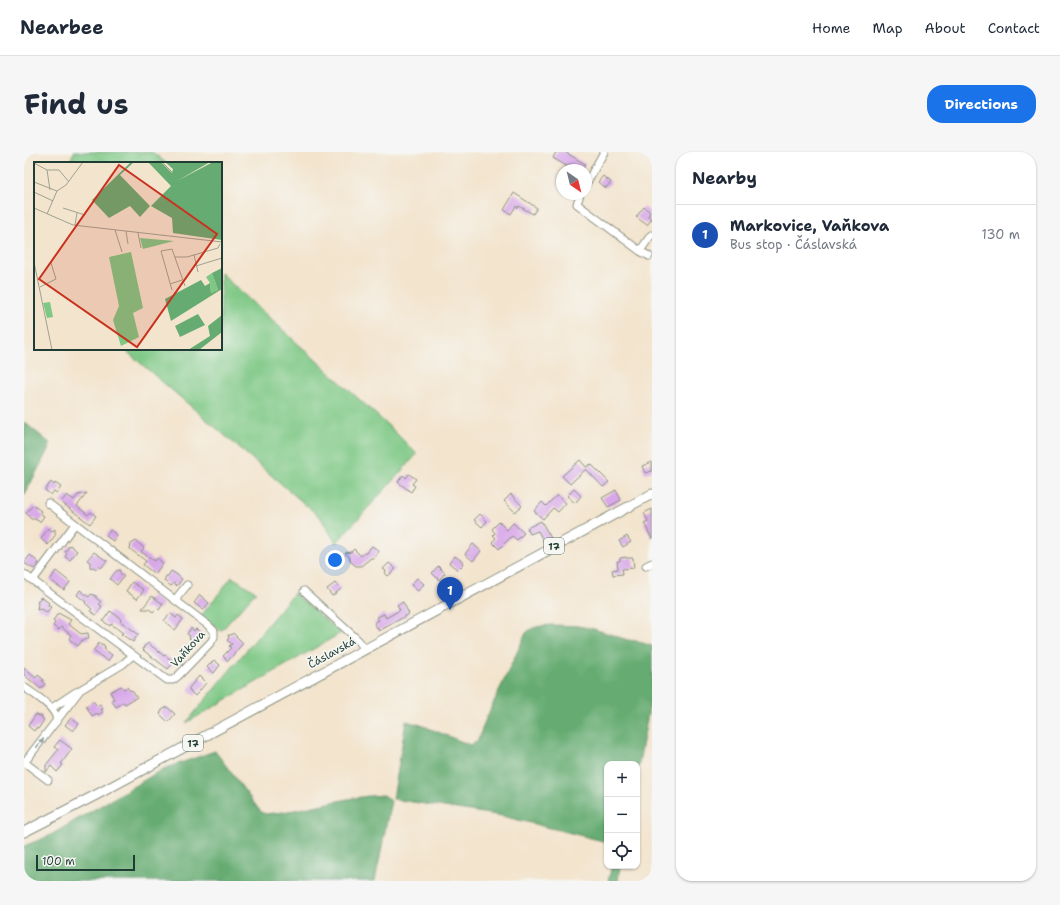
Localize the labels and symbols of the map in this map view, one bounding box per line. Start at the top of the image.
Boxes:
inset map [34,162,222,350]
north arrow [556,164,592,200]
road number: 17 [544,538,564,554]
your location [325,550,345,570]
pin: 1 [437,577,463,610]
street label: Vaňkova [167,627,209,671]
street label: Čáslavská [305,633,359,672]
road number: 17 [183,735,203,751]
one-way arrow [35,737,44,748]
scale bar [36,853,135,872]

